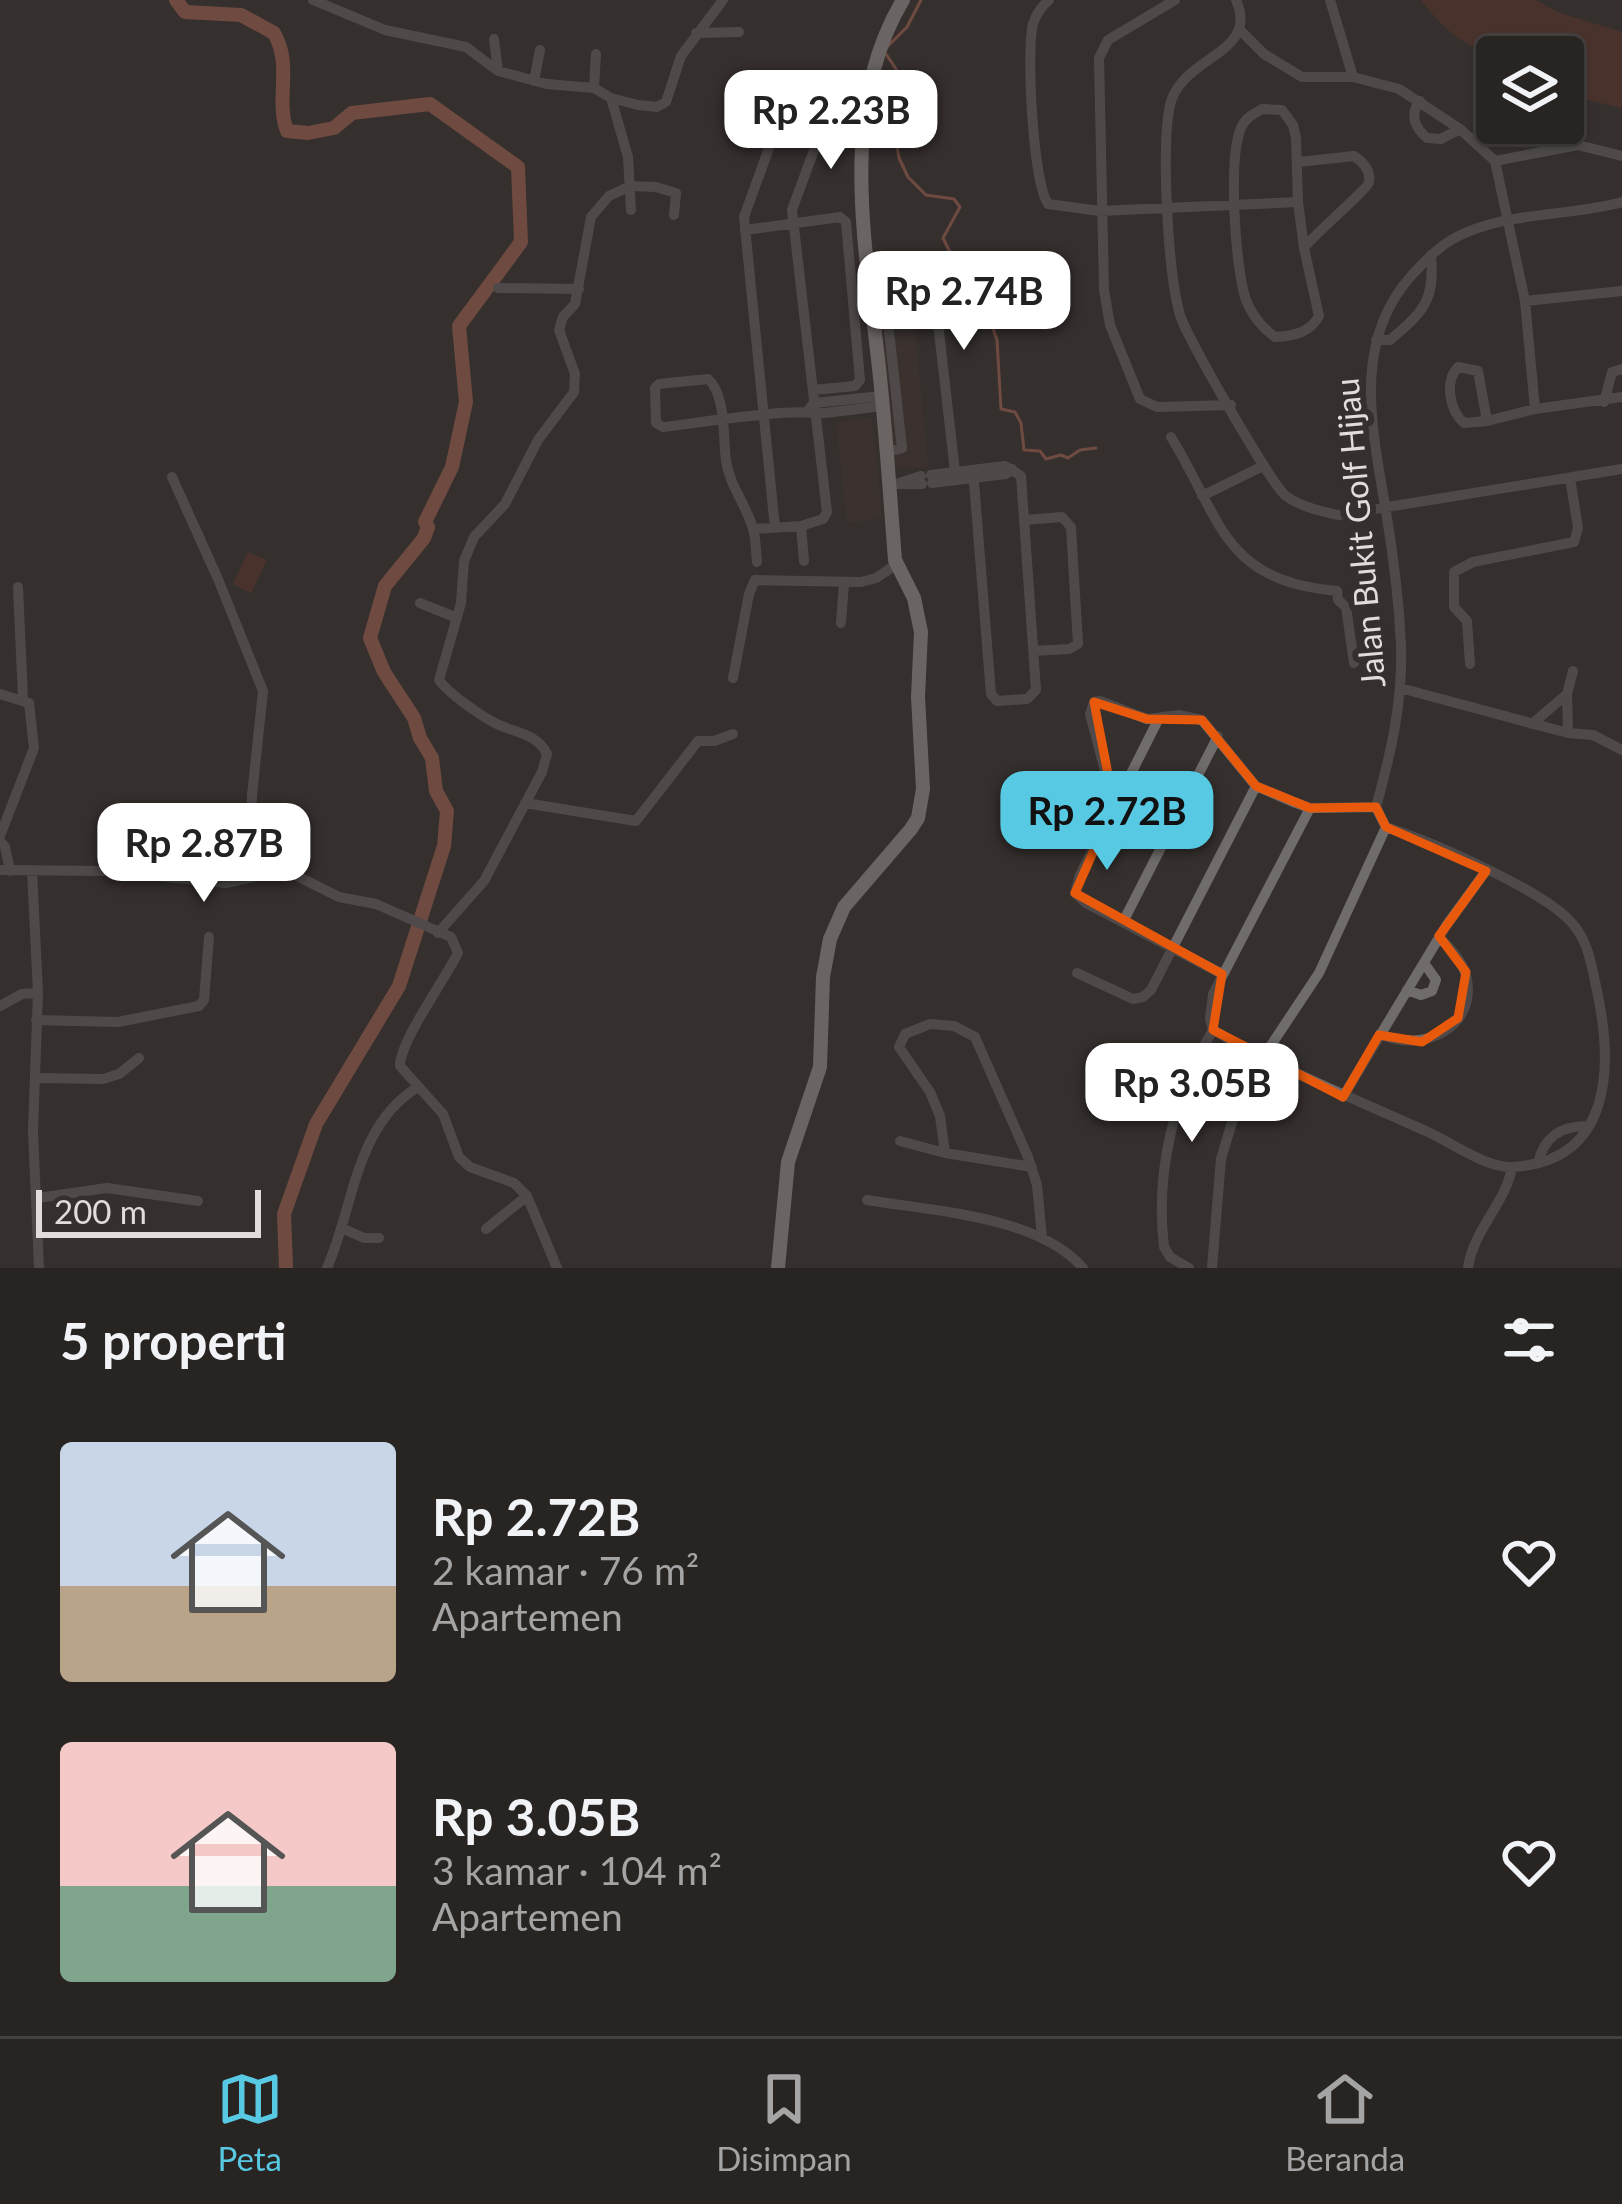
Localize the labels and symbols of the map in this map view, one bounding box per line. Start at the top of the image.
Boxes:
pin: Rp 2.23B [707,70,955,172]
pin: Rp 2.74B [840,251,1088,353]
street label: Jalan Bukit Golf Hijau [1326,377,1392,689]
pin: Rp 2.72B [983,771,1231,873]
pin: Rp 2.87B [80,803,328,905]
pin: Rp 3.05B [1068,1043,1316,1145]
scale bar [36,1184,261,1237]

